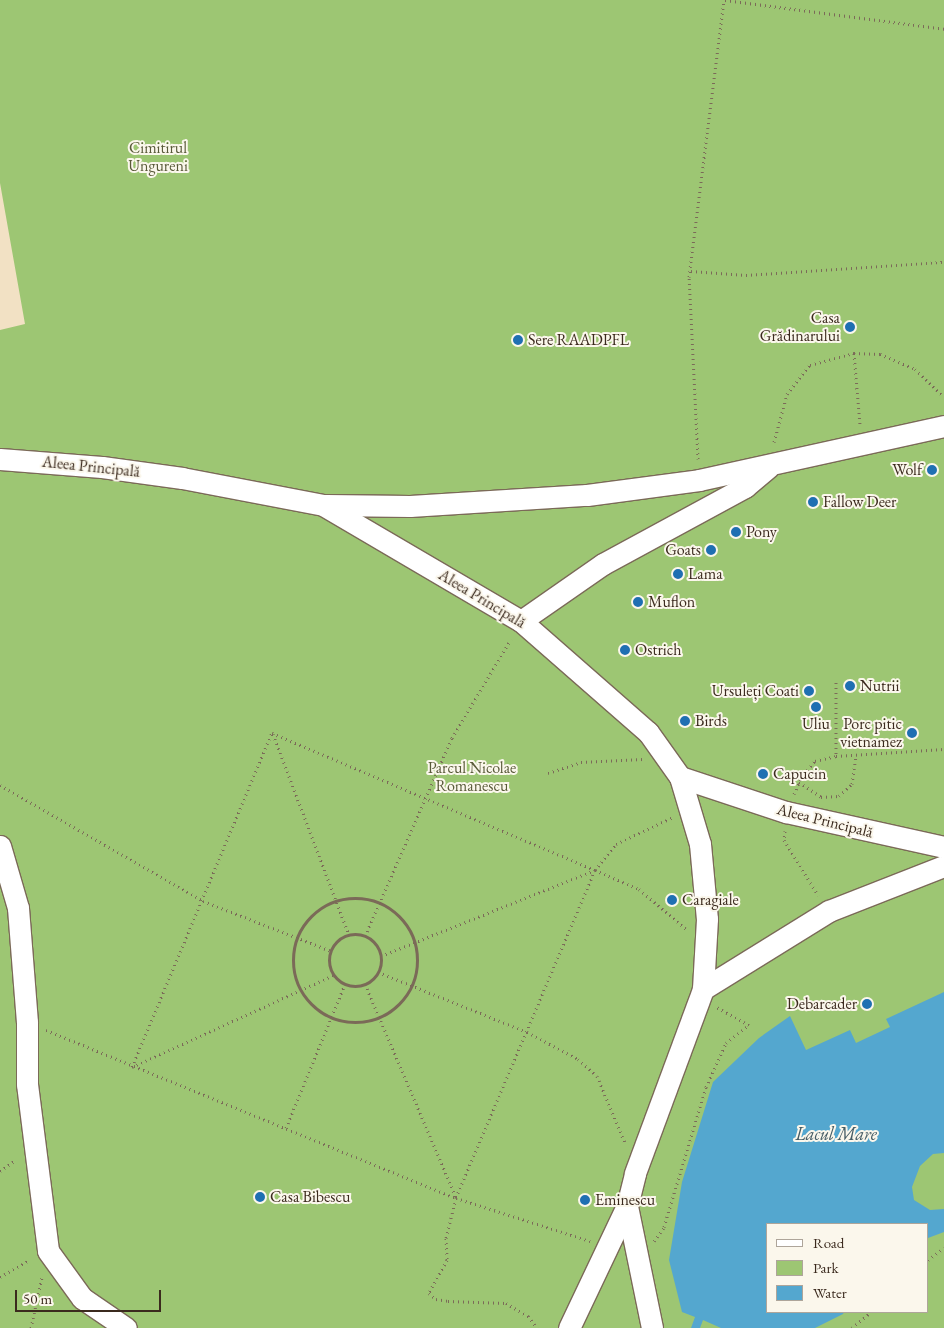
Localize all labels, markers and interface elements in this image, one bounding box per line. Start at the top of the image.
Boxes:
park label: Cimitirul Ungureni [128,138,188,176]
place label: Casa Grădinarului [760,308,840,346]
marker: Casa Grădinarului [844,321,856,333]
place label: Sere RAADPFL [528,330,629,350]
marker: Sere RAADPFL [512,334,524,346]
street label: Aleea Principală [41,452,141,482]
place label: Wolf [892,460,922,480]
marker: Wolf [926,464,938,476]
place label: Fallow Deer [823,492,896,512]
marker: Fallow Deer [807,496,819,508]
place label: Pony [746,522,777,542]
marker: Pony [730,526,742,538]
place label: Goats [665,540,701,560]
marker: Goats [705,544,717,556]
place label: Lama [688,564,723,584]
street label: Aleea Principală [435,565,529,633]
marker: Lama [672,568,684,580]
place label: Muflon [648,592,695,612]
marker: Muflon [632,596,644,608]
place label: Ostrich [635,640,681,660]
marker: Ostrich [619,644,631,656]
place label: Nutrii [860,676,899,696]
marker: Nutrii [844,680,856,692]
place label: Ursuleți Coati [712,681,799,701]
marker: Ursuleți Coati [803,685,815,697]
marker: Uliu [810,701,822,713]
place label: Birds [695,711,727,731]
place label: Uliu [802,714,830,734]
place label: Porc pitic vietnamez [840,714,902,752]
marker: Birds [679,715,691,727]
marker: Porc pitic vietnamez [906,727,918,739]
park label: Parcul Nicolae Romanescu [428,758,516,796]
place label: Capucin [773,764,826,784]
marker: Capucin [757,768,769,780]
street label: Aleea Principală [775,800,875,842]
place label: Caragiale [682,890,739,910]
marker: Caragiale [666,894,678,906]
place label: Debarcader [787,994,857,1014]
marker: Debarcader [861,998,873,1010]
water label: Lacul Mare [795,1123,877,1145]
place label: Casa Bibescu [270,1187,350,1207]
place label: Eminescu [595,1190,655,1210]
marker: Casa Bibescu [254,1191,266,1203]
marker: Eminescu [579,1194,591,1206]
legend [766,1223,929,1313]
text: Road [813,1233,844,1252]
text: Park [813,1258,839,1277]
scale bar [18,1280,164,1312]
text: Water [813,1283,847,1302]
text: 50 m [23,1289,52,1308]

